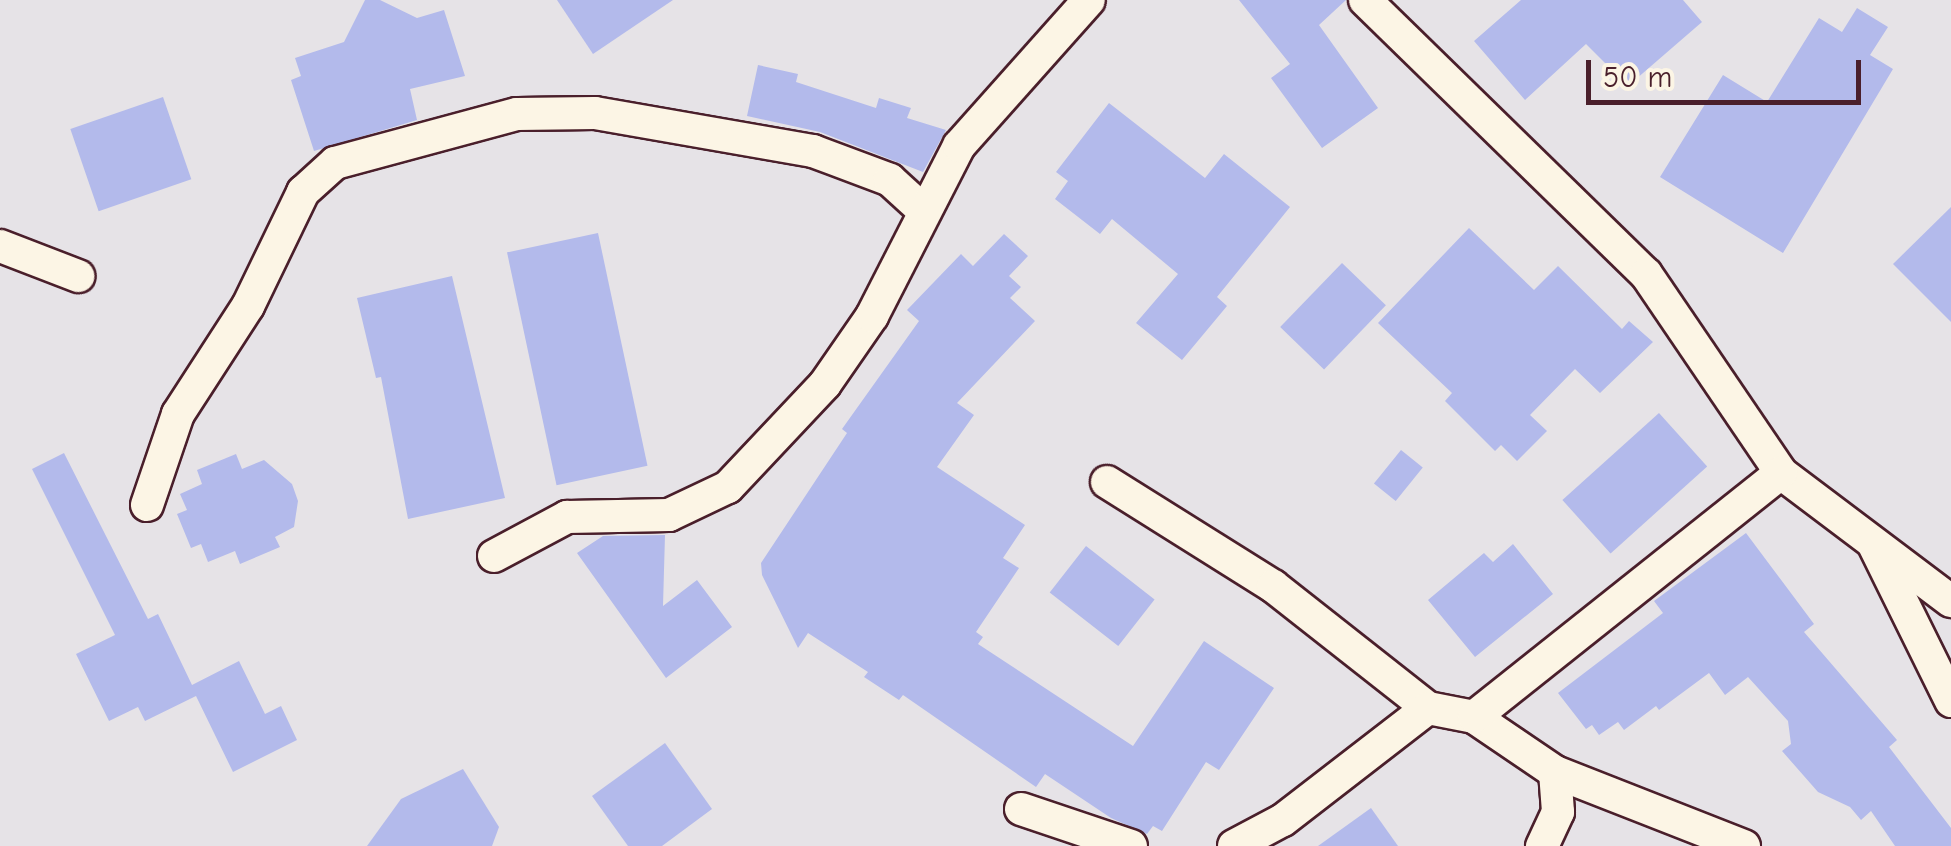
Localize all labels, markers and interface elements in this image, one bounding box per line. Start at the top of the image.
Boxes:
scale bar [1591,40,1866,102]
text: 50 m [1603,60,1672,95]

